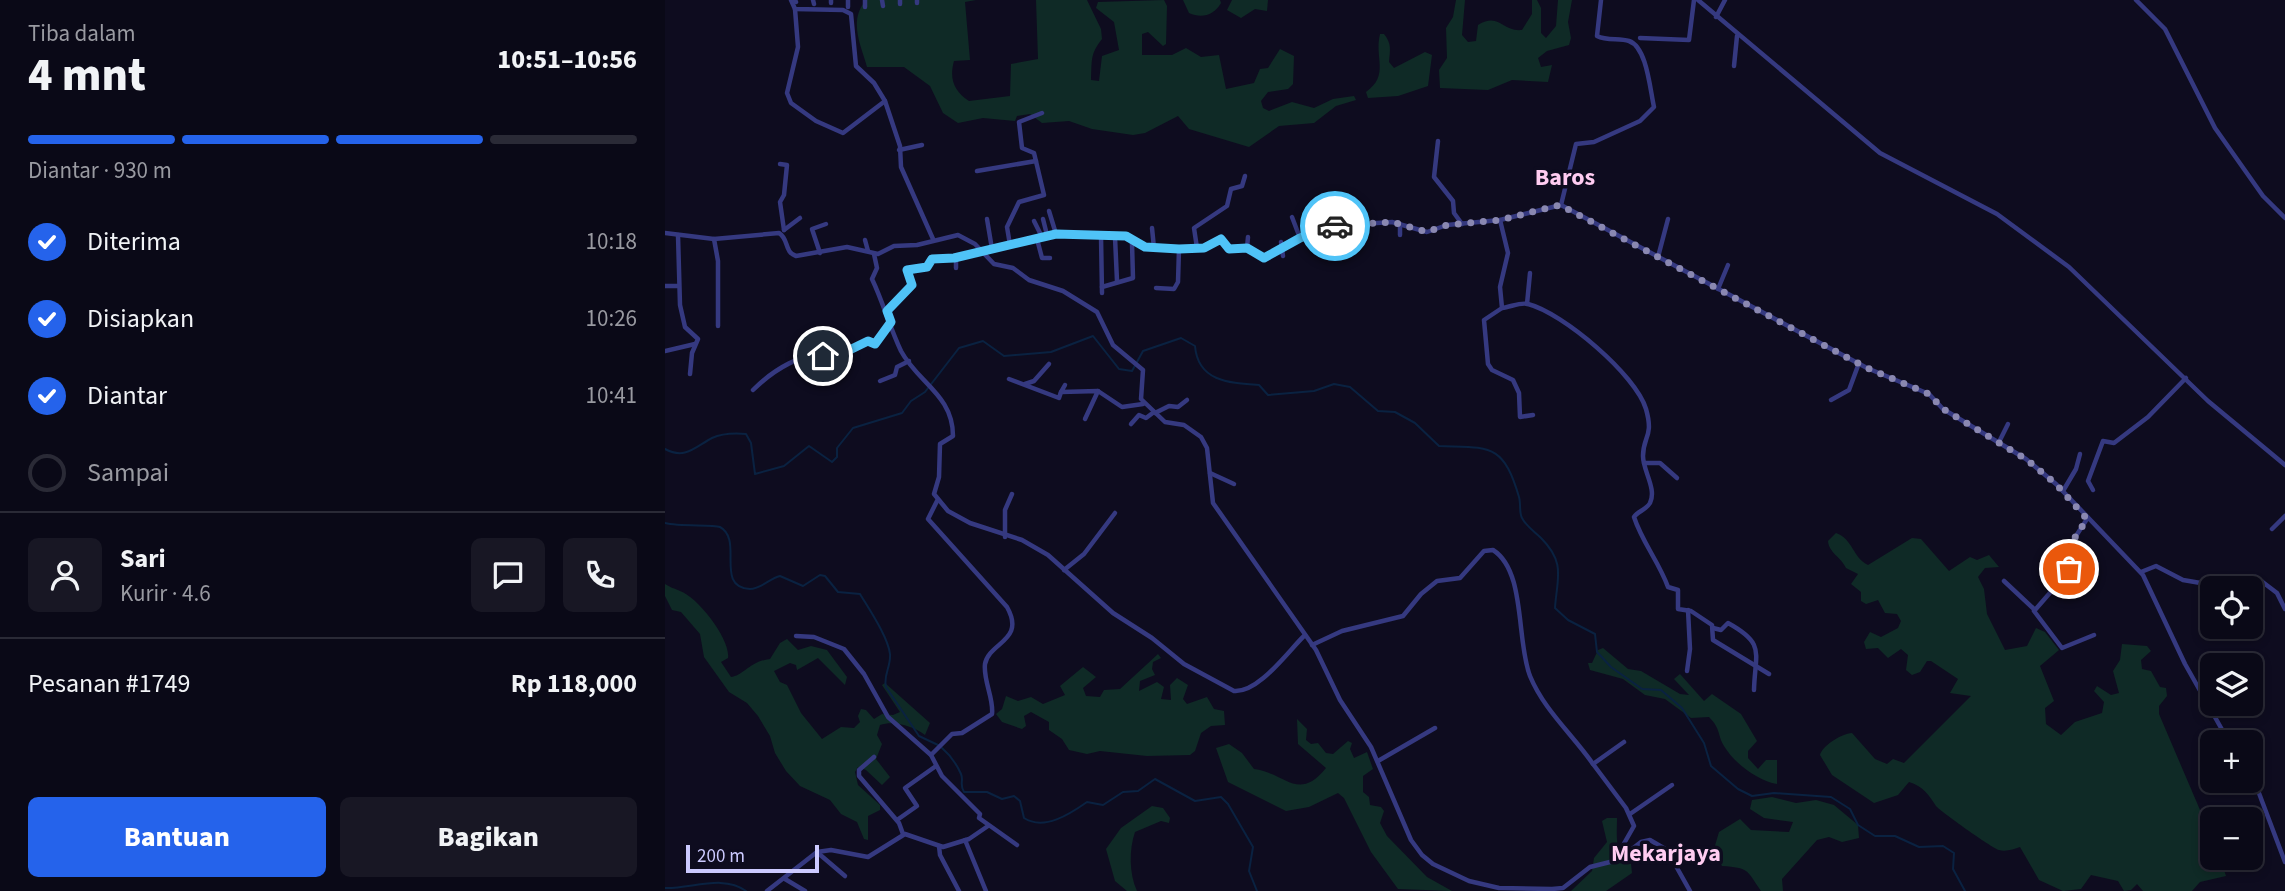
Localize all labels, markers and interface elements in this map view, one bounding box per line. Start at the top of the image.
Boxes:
text: Tiba dalam [28,17,135,50]
text: 10:51–10:56 [497,41,637,78]
text: 4 mnt [28,43,146,108]
text: Diantar · 930 m [28,154,172,187]
district label: Baros [1535,160,1595,195]
courier [1300,191,1370,261]
icon: car [1316,207,1354,245]
icon: check [28,223,66,261]
text: Diterima [87,223,181,260]
text: 10:18 [586,225,637,258]
icon: check [28,300,66,338]
text: Disiapkan [87,300,194,337]
text: 10:26 [586,302,637,335]
pin [793,326,853,386]
icon: home [804,337,842,375]
icon: check [28,377,66,415]
text: Diantar [87,377,167,414]
text: 10:41 [586,379,637,412]
text: Sampai [87,454,169,491]
button: person [28,538,102,612]
button: chat [471,538,545,612]
button: phone [563,538,637,612]
pin [2039,539,2099,599]
text: Sari [120,540,166,577]
icon: bag [2050,550,2088,588]
map controls [2200,576,2263,870]
button: locate [2200,576,2263,639]
text: Kurir · 4.6 [120,577,211,610]
button: layers [2200,653,2263,716]
text: Pesanan #1749 [28,665,190,702]
text: Rp 118,000 [511,665,637,702]
button: + [2200,730,2263,793]
button: Bantuan [28,797,326,877]
button: Bagikan [340,797,637,877]
button: − [2200,807,2263,870]
district label: Mekarjaya [1611,836,1721,871]
scale bar [686,842,819,874]
text: 200 m [697,843,745,870]

